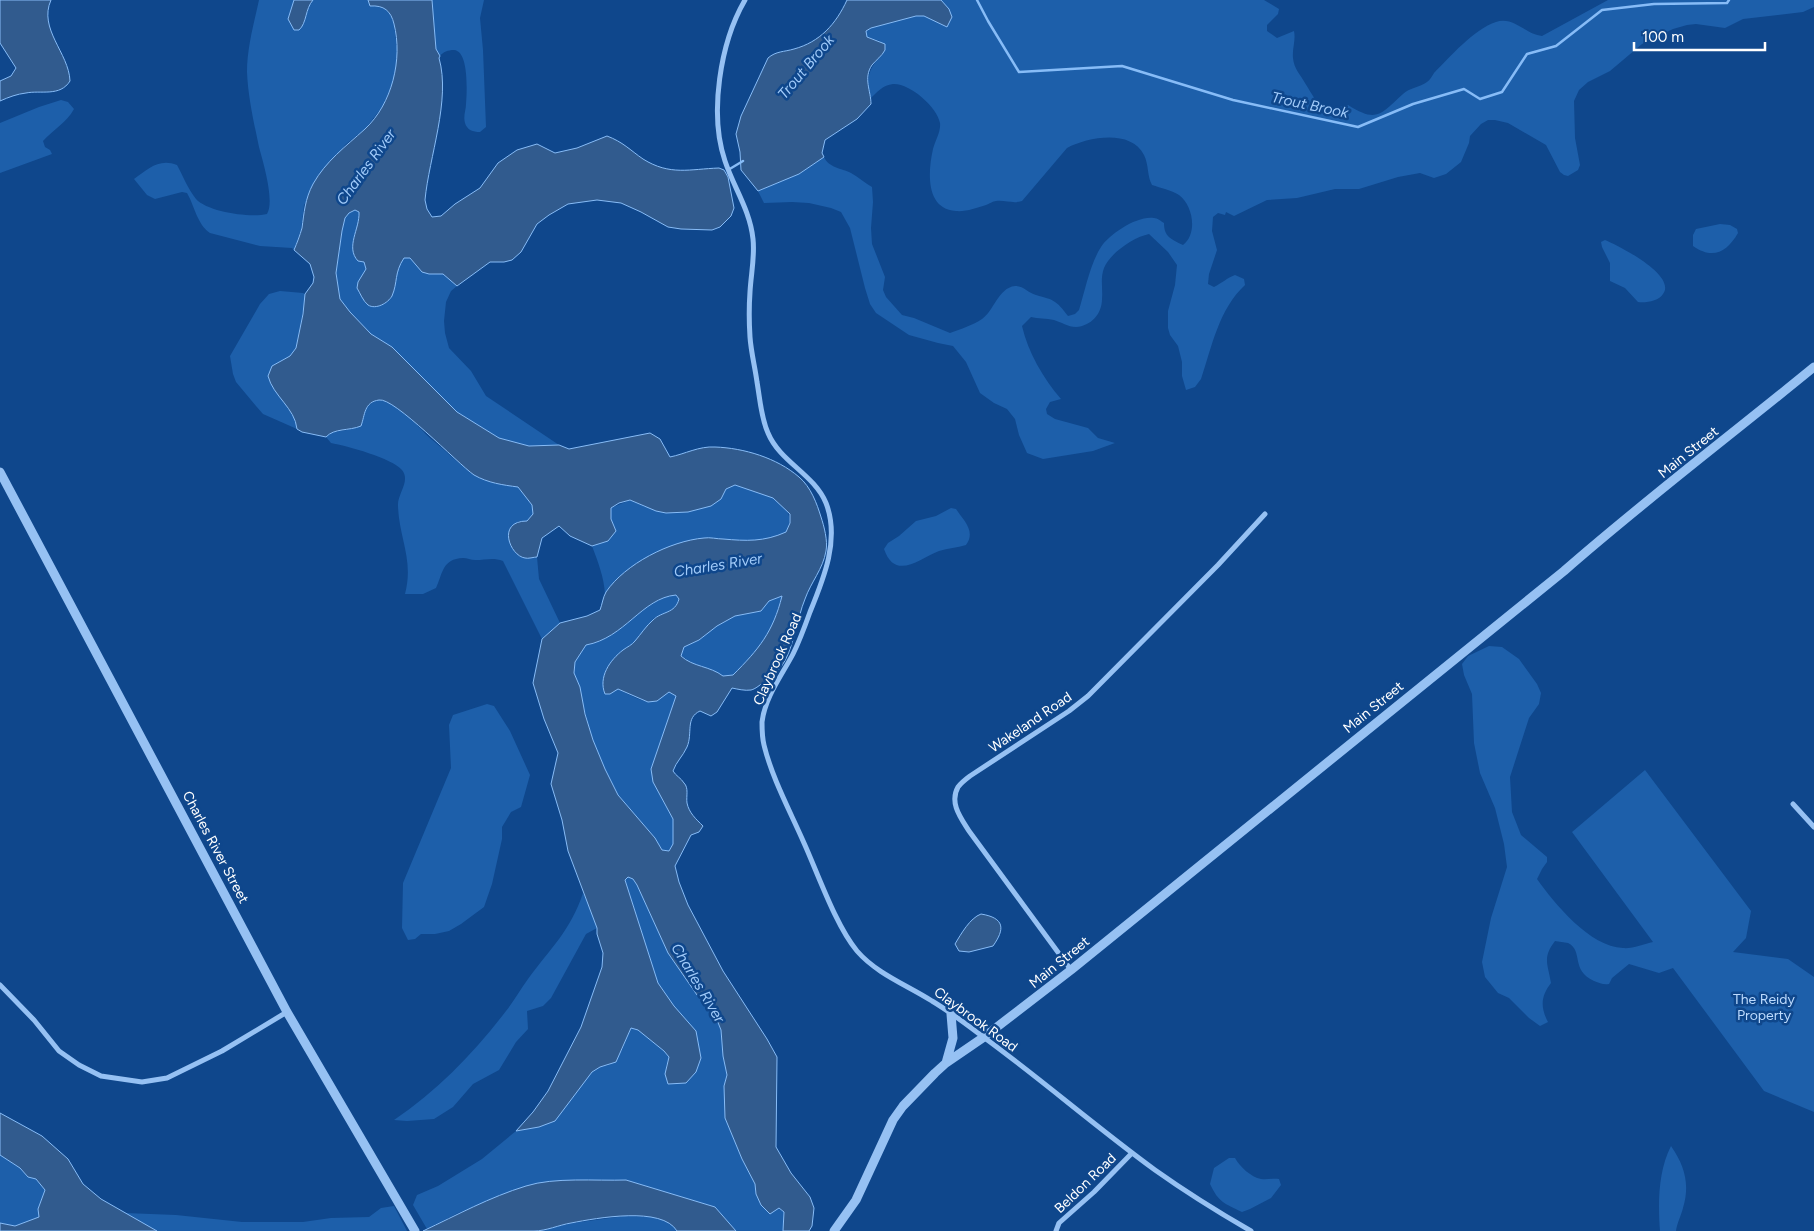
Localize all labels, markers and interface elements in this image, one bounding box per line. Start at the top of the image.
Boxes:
scale bar [1634,20,1765,52]
text: 100 m [1642,28,1684,46]
water label: Trout Brook [774,31,839,103]
water label: Trout Brook [1270,88,1351,122]
water label: Charles River [332,125,400,208]
street label: Main Street [1655,423,1722,482]
water label: Charles River [673,549,764,581]
street label: Claybrook Road [750,610,805,708]
street label: Main Street [1340,678,1407,737]
street label: Wakeland Road [986,688,1075,756]
street label: Charles River Street [179,788,252,906]
street label: Main Street [1026,933,1093,992]
water label: Charles River [667,940,729,1027]
street label: Claybrook Road [931,983,1021,1055]
park label: The Reidy Property [1733,991,1796,1024]
street label: Beldon Road [1051,1150,1120,1217]

